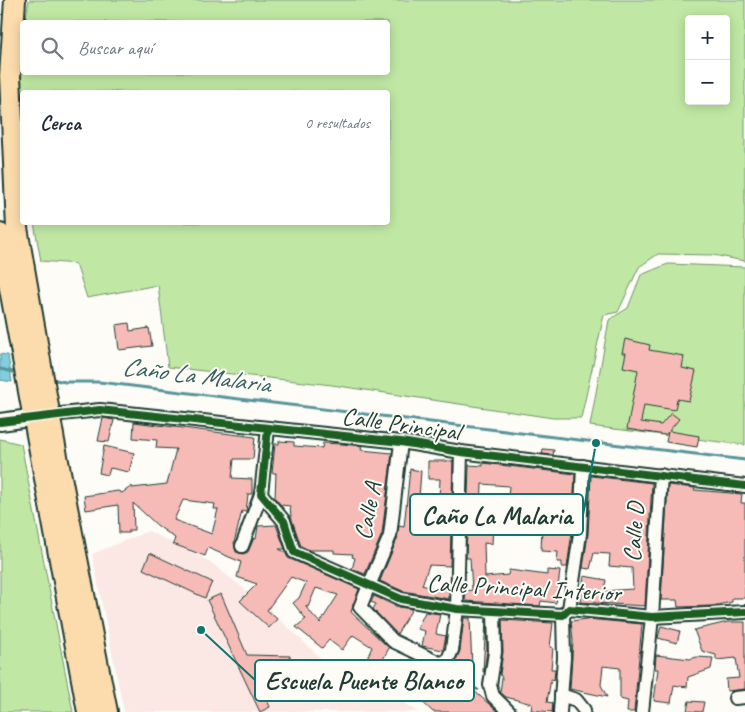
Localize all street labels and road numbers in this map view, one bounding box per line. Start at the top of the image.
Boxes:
street label: Calle Principal [340,400,467,449]
street label: Calle A [347,478,390,542]
street label: Calle D [616,500,652,563]
street label: Calle Principal Interior [426,567,624,609]

